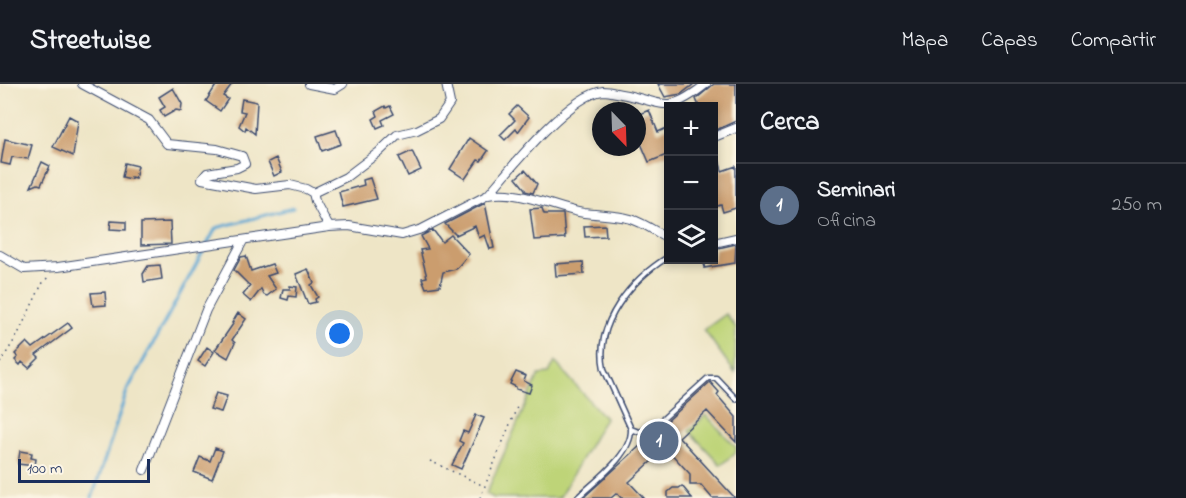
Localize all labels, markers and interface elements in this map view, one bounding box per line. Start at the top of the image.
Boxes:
text: Streetwise [30,21,151,62]
text: Mapa [901,26,948,56]
text: Capas [981,26,1038,56]
text: Compartir [1071,26,1156,56]
north arrow [592,102,646,156]
map controls [664,102,718,264]
button: + [664,102,718,156]
text: Cerca [760,104,820,142]
button: − [664,156,718,210]
text: Seminari [817,175,896,207]
text: 1 [776,191,783,220]
text: 250 m [1111,191,1162,220]
text: Oficina [817,207,876,236]
button: layers [664,210,718,264]
your location [325,319,354,348]
pin: 1 [640,418,678,464]
scale bar [18,456,150,484]
text: 100 m [27,457,62,481]

